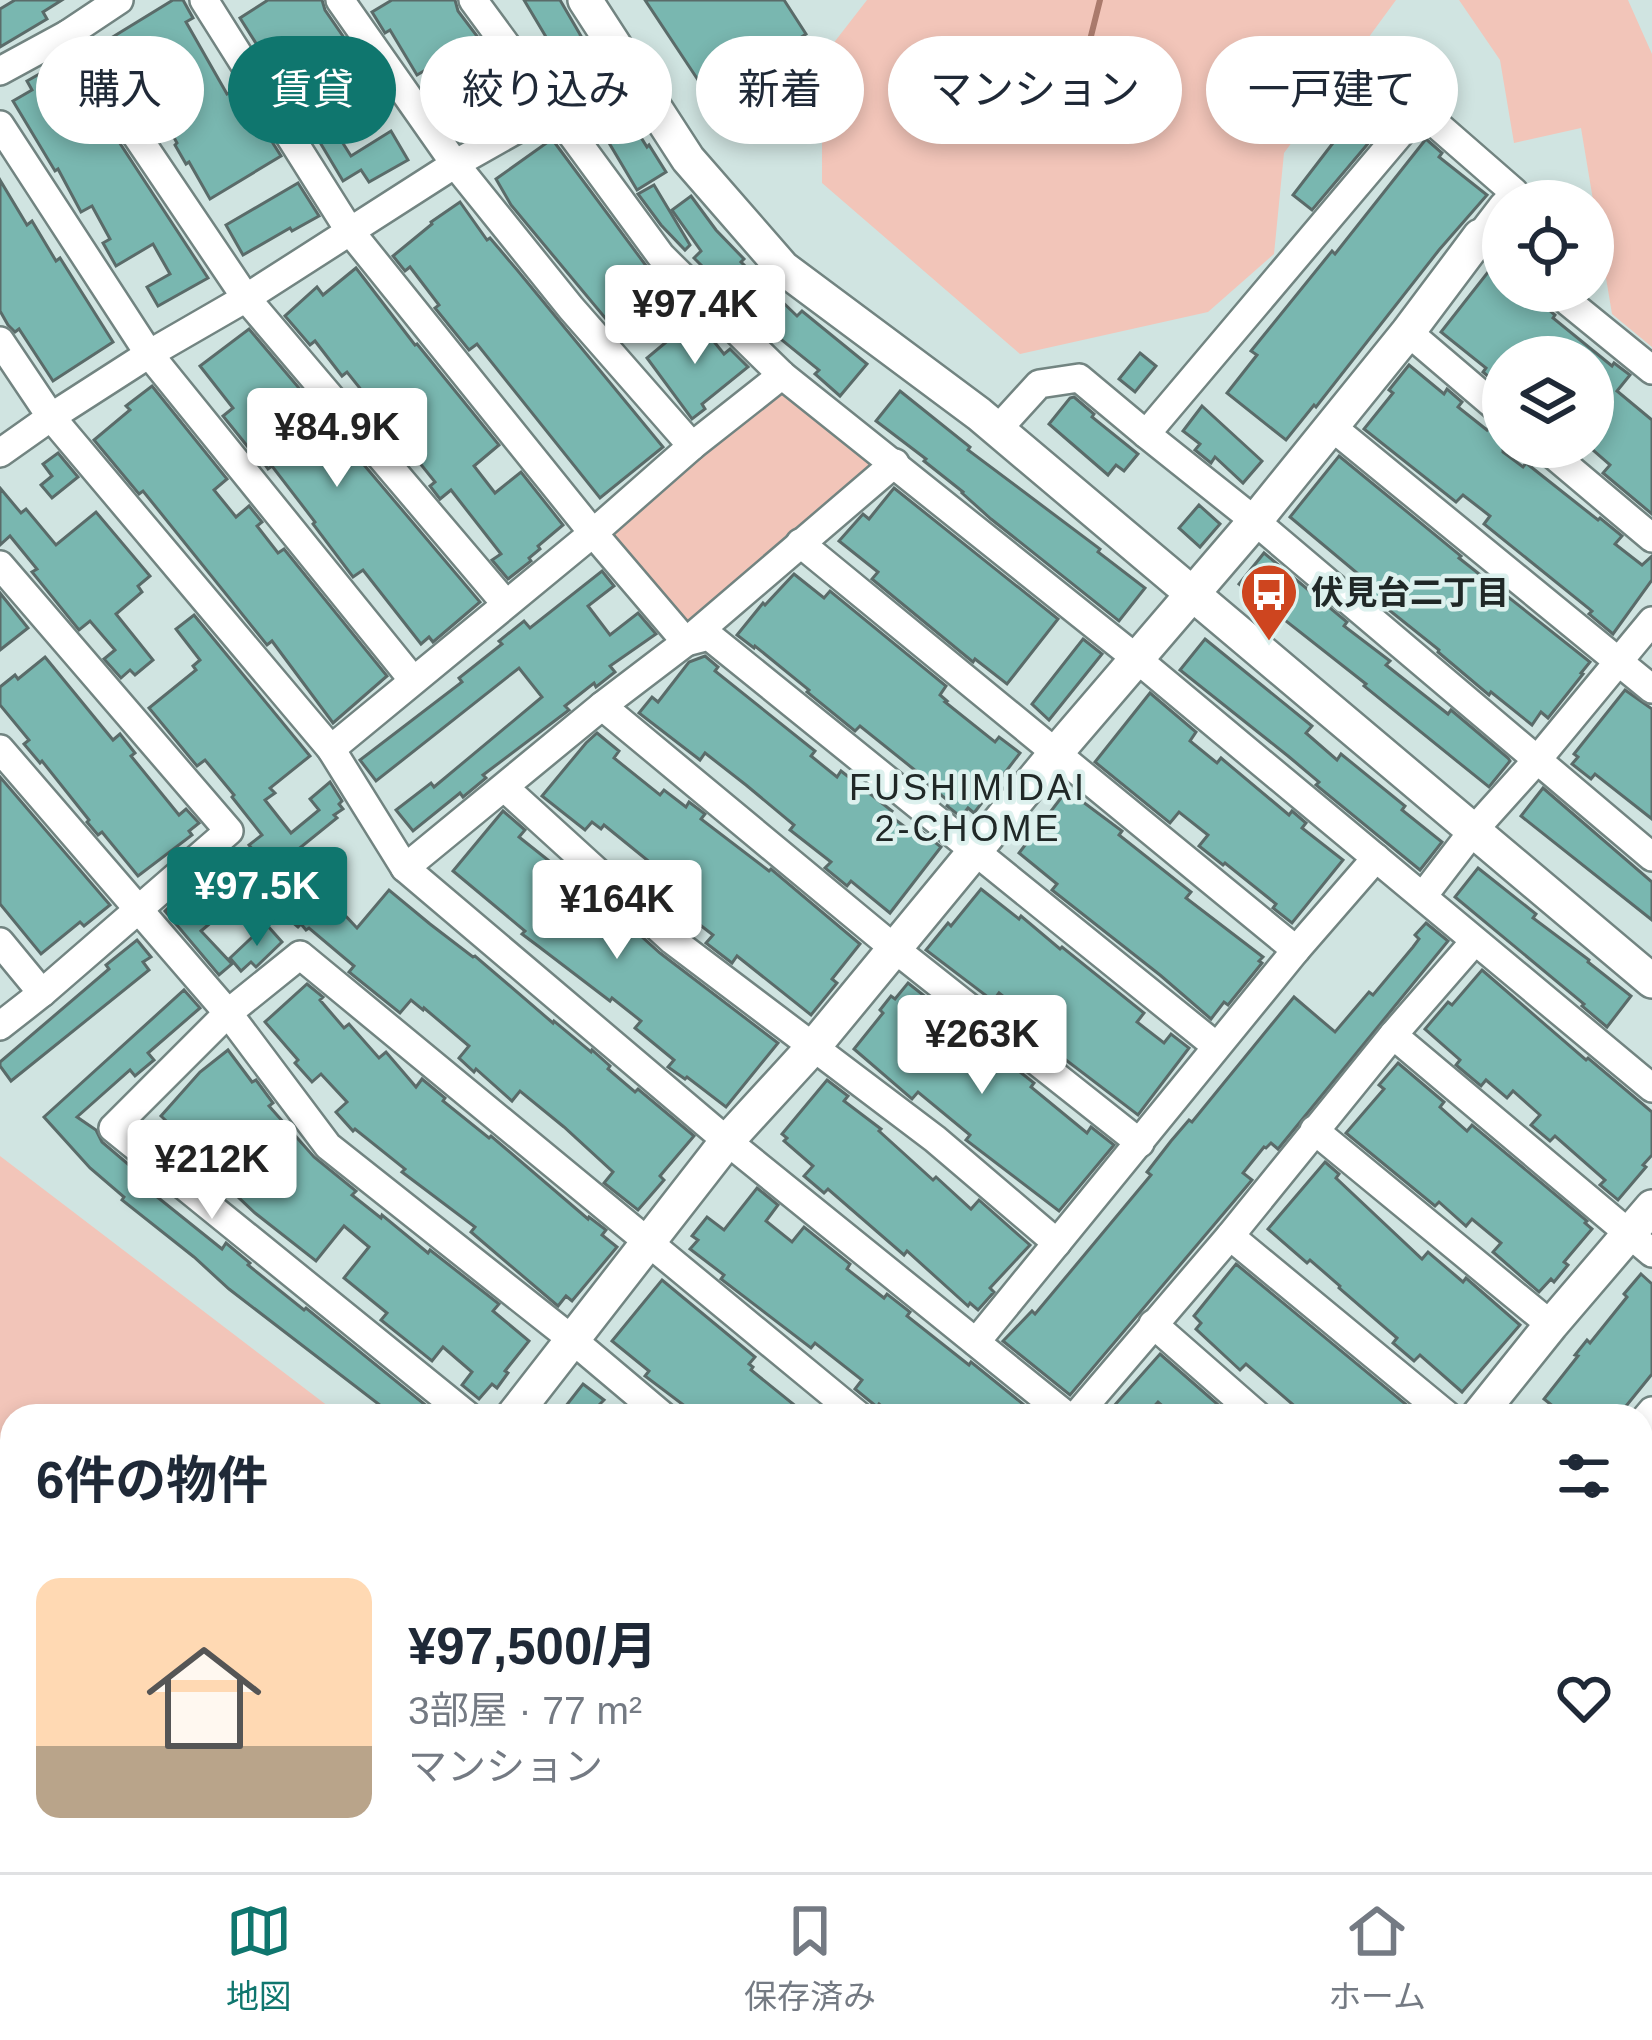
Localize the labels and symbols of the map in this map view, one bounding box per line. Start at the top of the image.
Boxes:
pin: ¥97.4K [597,265,793,367]
pin: ¥84.9K [239,388,435,490]
bus stop icon: 伏見台二丁目 [1238,561,1300,643]
place label: 伏見台二丁目 [1311,574,1509,611]
district label: FUSHIMIDAI 2-CHOME [849,767,1087,849]
pin: ¥97.5K [159,847,355,949]
pin: ¥164K [533,860,701,962]
pin: ¥263K [898,995,1066,1097]
pin: ¥212K [128,1120,296,1222]

